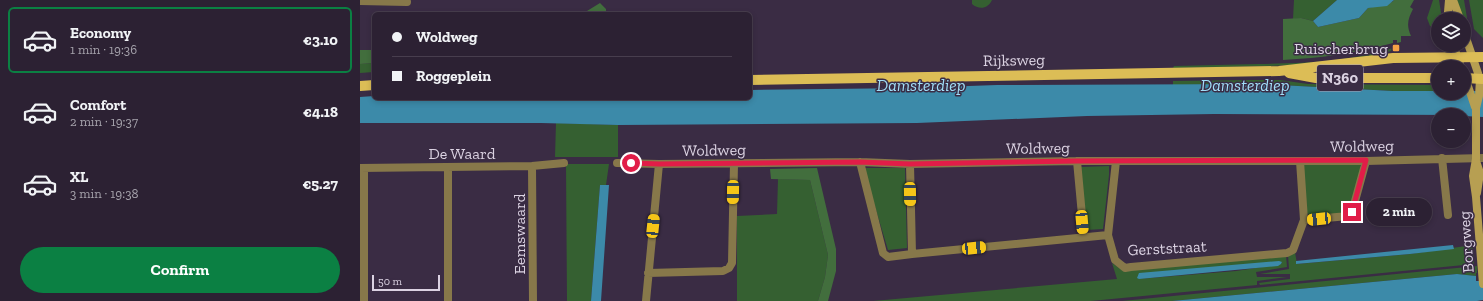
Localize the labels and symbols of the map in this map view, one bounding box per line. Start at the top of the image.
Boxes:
place label: Ruischerbrug [1294,39,1388,58]
marker: Ruischerbrug [1391,43,1401,53]
street label: Rijksweg [983,50,1045,70]
road number: N360 [1317,65,1363,91]
water label: Damsterdiep [876,75,966,95]
water label: Damsterdiep [1200,75,1290,95]
street label: Woldweg [1330,136,1394,156]
street label: Woldweg [1006,138,1070,158]
street label: Woldweg [682,140,746,160]
street label: De Waard [428,144,496,163]
route start [622,154,640,172]
car [727,180,739,204]
car [904,182,916,206]
street label: Eemswaard [510,193,529,274]
callout: 2 min [1366,198,1432,226]
route end [1343,203,1361,221]
car [1075,210,1089,234]
street label: Borgweg [1454,210,1478,273]
car [1306,212,1332,226]
car [646,213,660,239]
street label: Gerststraat [1127,236,1207,260]
car [961,241,987,255]
scale bar [372,273,440,292]

